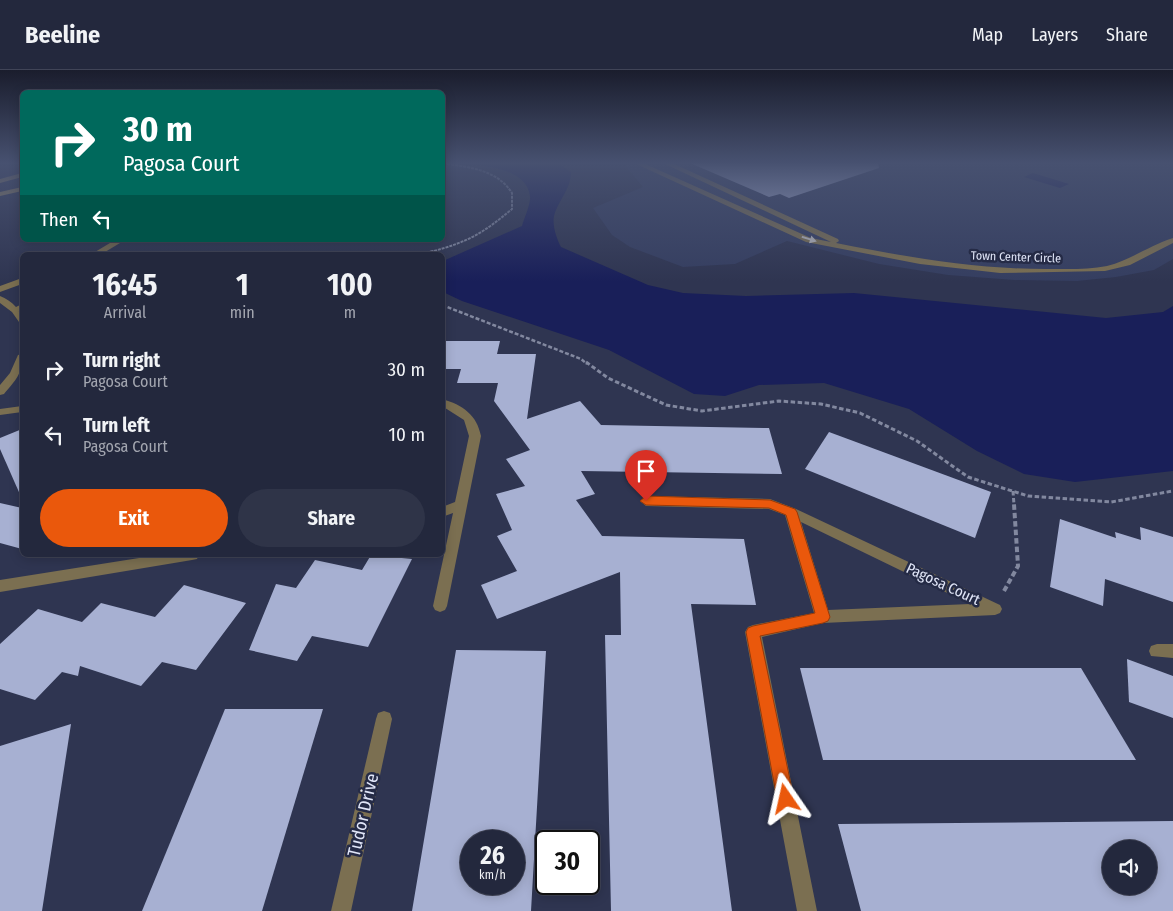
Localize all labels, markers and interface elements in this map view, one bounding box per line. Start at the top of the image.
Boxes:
text: Beeline [25,21,100,49]
text: Map [972,24,1003,46]
text: Layers [1031,24,1078,46]
text: Share [1106,24,1148,46]
text: 30 m [123,108,193,150]
icon: right [40,110,105,175]
text: Pagosa Court [123,150,239,177]
icon: left [88,205,116,233]
text: Then [40,208,78,231]
one-way arrow [801,236,816,244]
street label: Town Center Circle [971,248,1061,266]
text: 16:45 [92,267,157,303]
text: 1 [236,267,249,303]
text: 100 [327,267,373,303]
text: Arrival [104,303,146,322]
text: min [230,303,255,322]
text: m [344,303,356,322]
text: Turn right [83,349,160,372]
icon: right [40,356,68,384]
text: 30 m [387,358,425,381]
text: Pagosa Court [83,372,168,391]
text: Turn left [83,414,150,437]
icon: left [40,421,68,449]
text: 10 m [389,423,425,446]
text: Pagosa Court [83,437,168,456]
pin [625,450,667,501]
icon: arrive [632,457,660,485]
button: Exit [40,489,228,547]
button: Share [238,489,425,547]
street label: Pagosa Court [903,559,983,609]
street label: Tudor Drive [343,771,383,859]
position arrow [759,772,811,824]
speed limit sign: 30 [535,830,600,895]
map controls [1102,840,1157,895]
button: sound [1102,840,1157,895]
text: 26 [480,841,505,871]
text: km/h [479,868,506,882]

